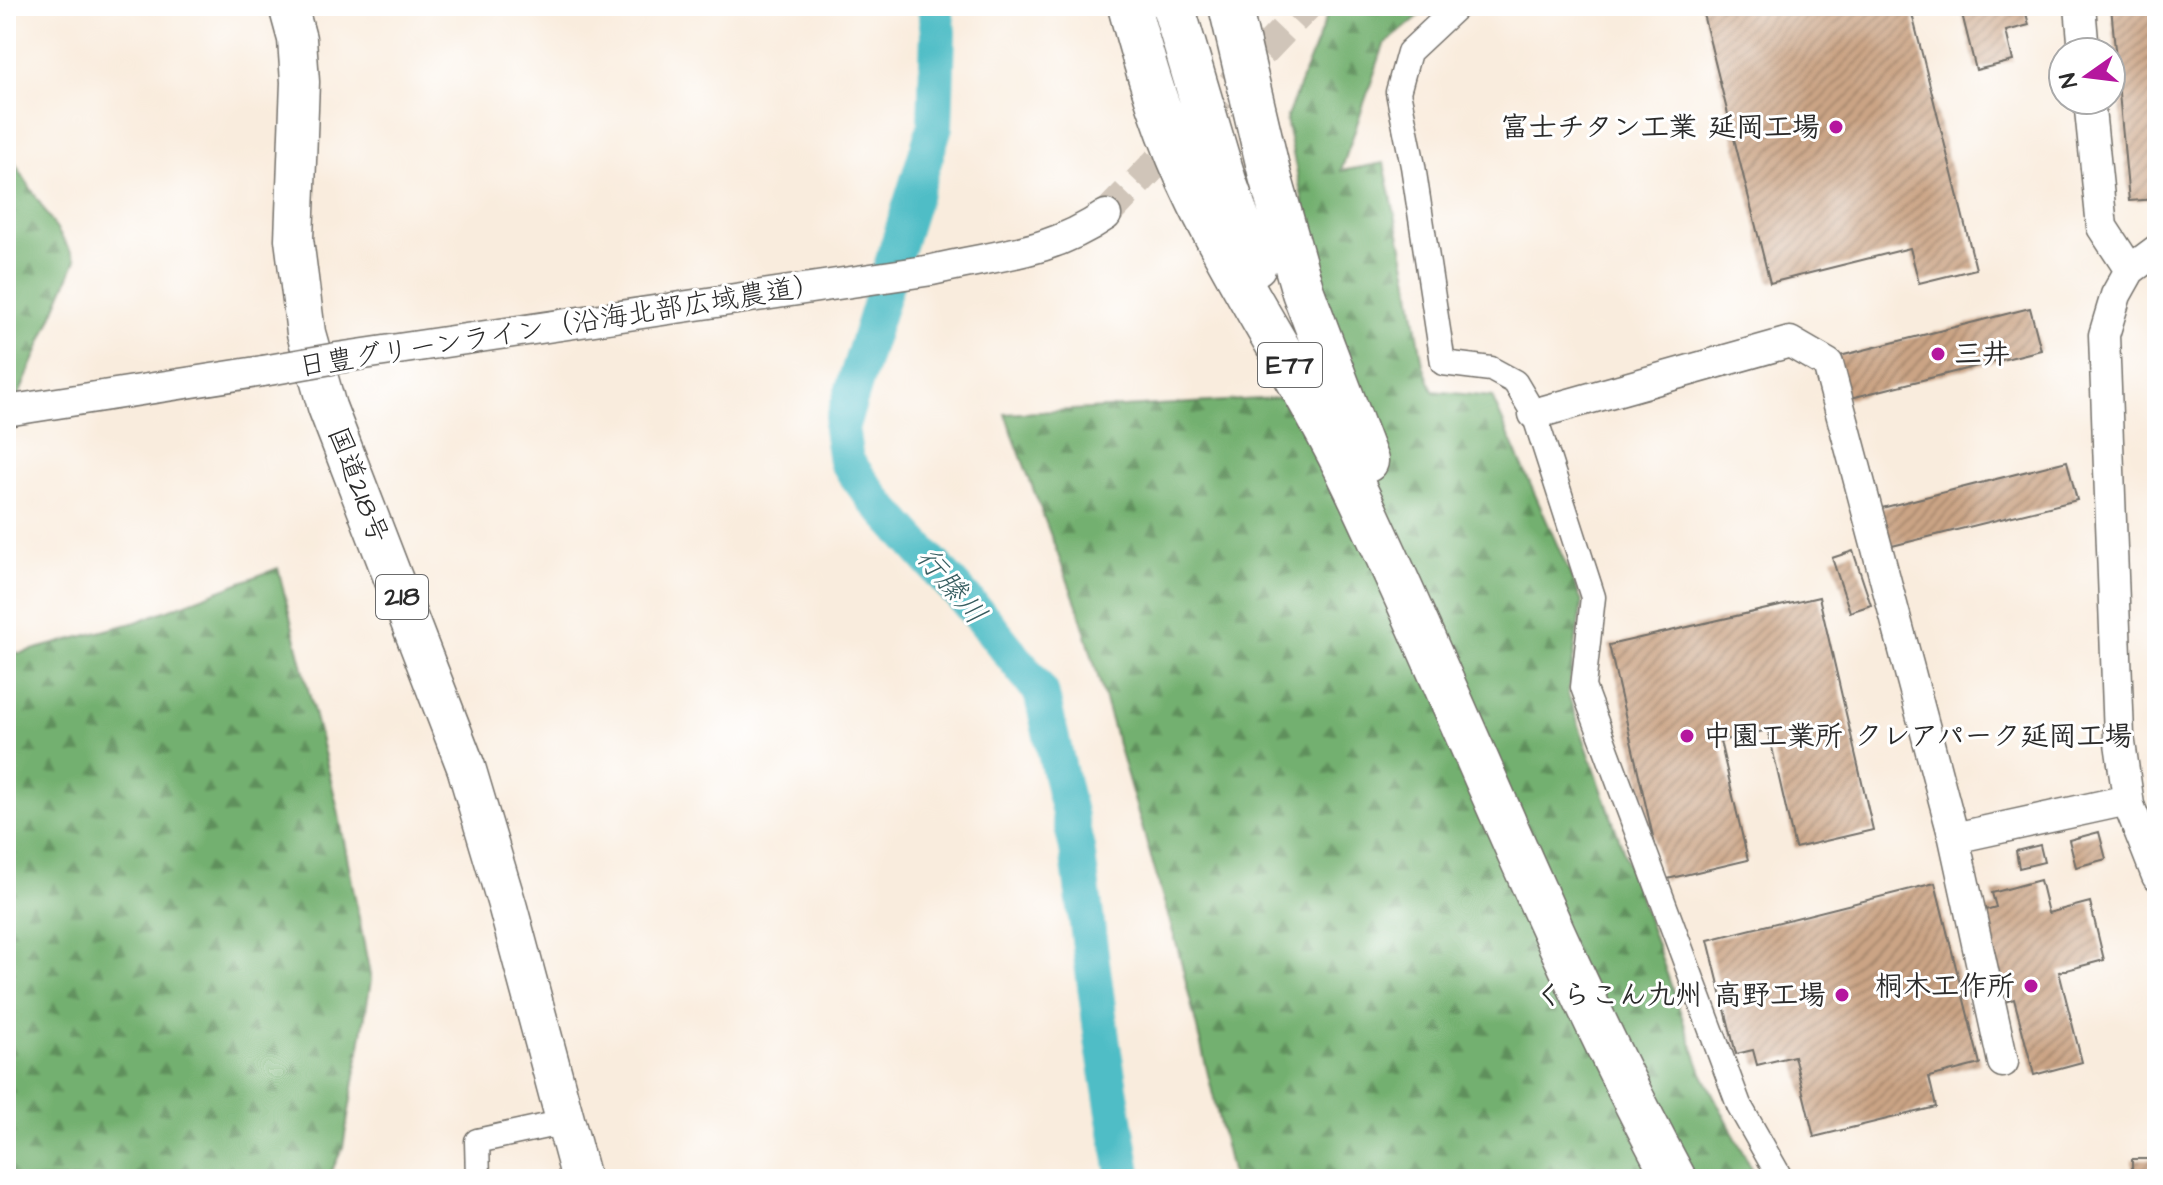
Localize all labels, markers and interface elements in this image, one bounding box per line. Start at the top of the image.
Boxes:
north arrow [2047,36,2127,116]
text: N [2052,70,2086,91]
place label: 富士チタン工業 延岡工場 [1501,108,1820,147]
marker: 富士チタン工業 延岡工場 [1827,118,1845,136]
street label: 日豊グリーンライン（沿海北部広域農道） [296,265,824,387]
place label: 三井 [1954,335,2010,374]
road number: E77 [1258,343,1322,387]
marker: 三井 [1929,345,1947,363]
street label: 国道218号 [318,421,398,549]
water label: 行縢川 [906,538,996,634]
road number: 218 [376,575,428,619]
place label: 中園工業所 クレアパーク延岡工場 [1703,717,2133,756]
marker: 中園工業所 クレアパーク延岡工場 [1678,727,1696,745]
place label: 桐木工作所 [1875,967,2015,1006]
place label: くらこん九州 高野工場 [1535,976,1826,1015]
marker: 桐木工作所 [2022,977,2040,995]
marker: くらこん九州 高野工場 [1833,986,1851,1004]

